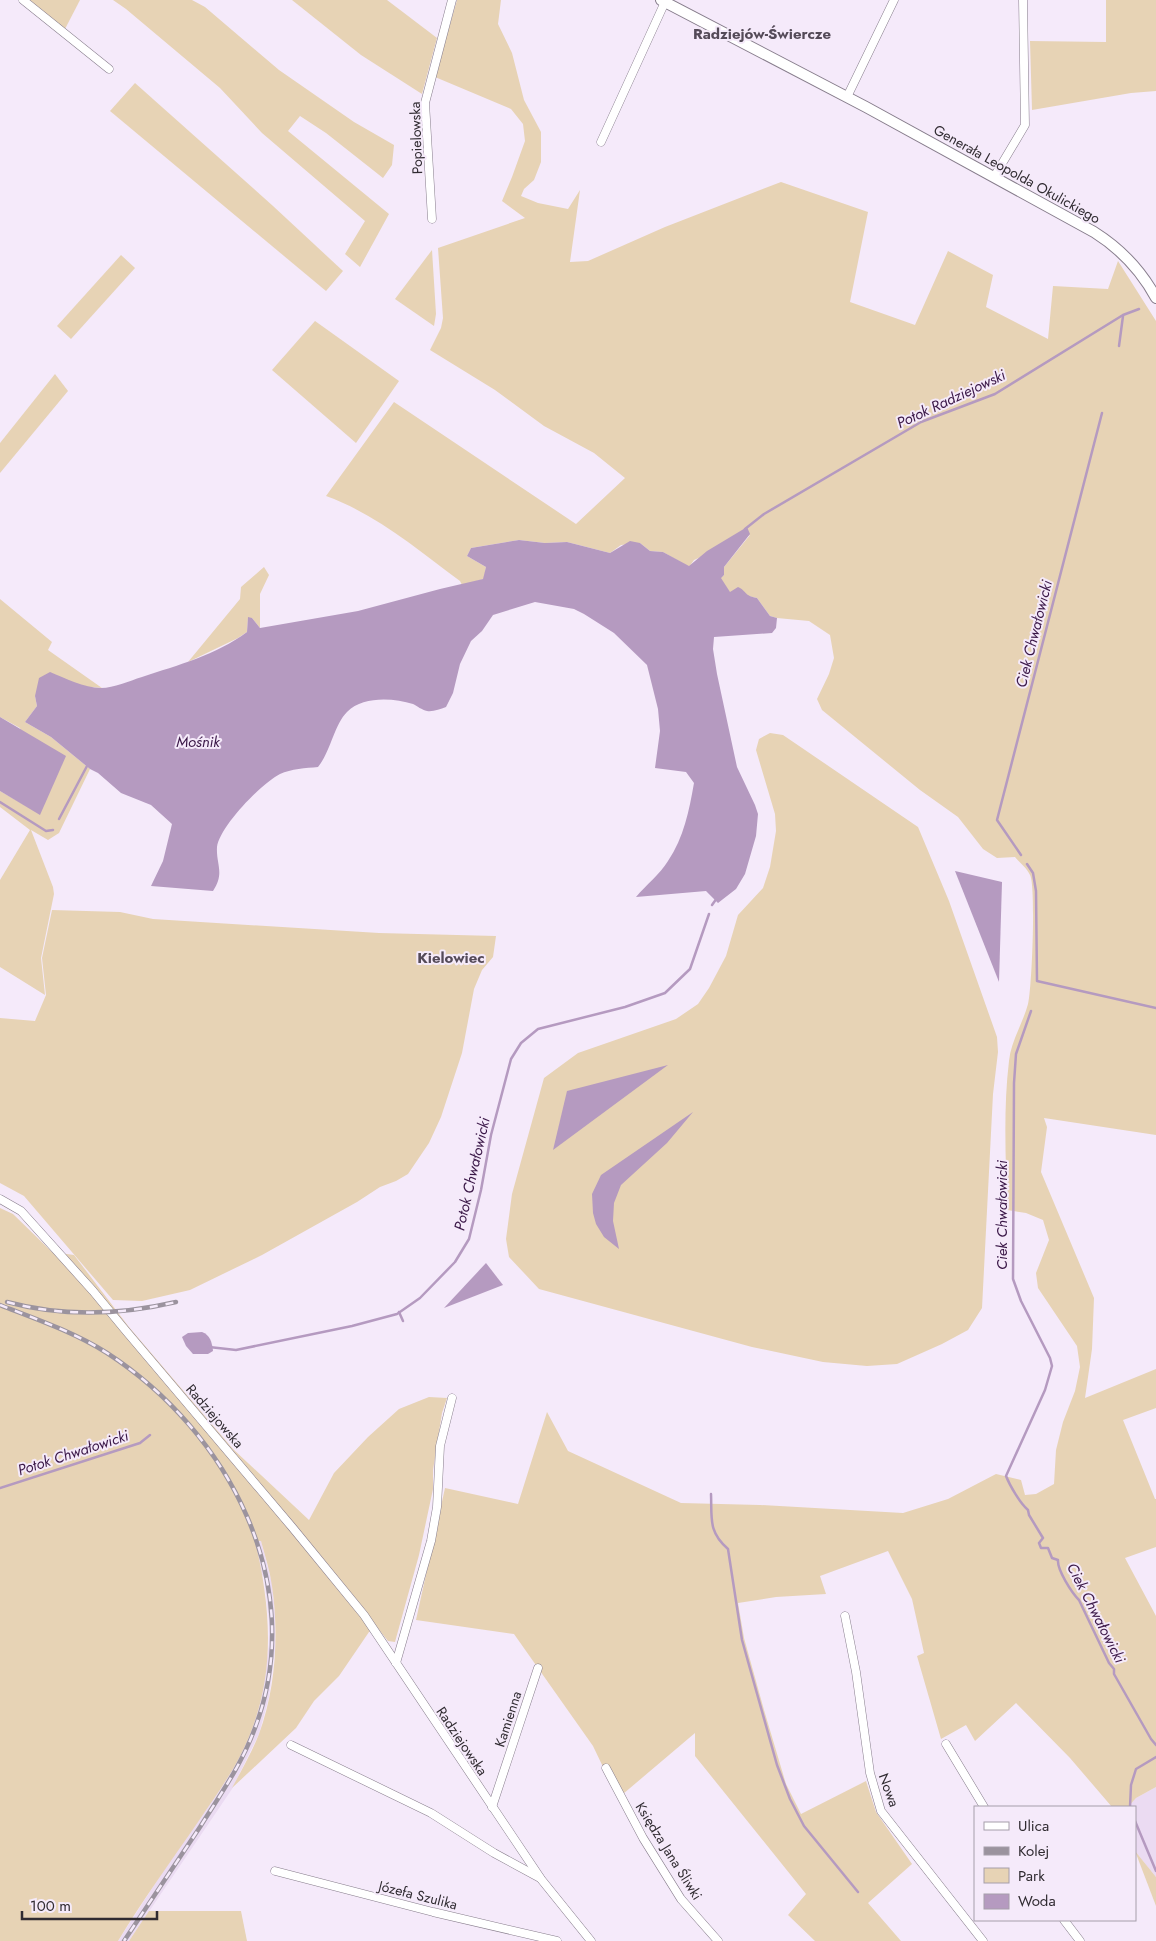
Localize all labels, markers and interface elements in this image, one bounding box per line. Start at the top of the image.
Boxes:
district label: Radziejów-Świercze [693,23,831,45]
street label: Popielowska [405,101,427,175]
street label: Generała Leopolda Okulickiego [930,120,1104,228]
water label: Potok Radziejowski [893,364,1009,434]
water label: Ciek Chwałowicki [1010,578,1058,690]
water label: Mośnik [176,731,220,753]
district label: Kielowiec [417,947,485,969]
water label: Potok Chwałowicki [448,1115,496,1233]
water label: Ciek Chwałowicki [991,1160,1013,1270]
street label: Radziejowska [182,1380,248,1452]
water label: Potok Chwałowicki [15,1425,132,1481]
water label: Ciek Chwałowicki [1061,1559,1131,1667]
street label: Kamienna [490,1688,526,1750]
street label: Radziejowska [432,1703,492,1779]
street label: Nowa [874,1770,904,1810]
street label: Księdza Jana Śliwki [631,1798,707,1904]
legend [974,1806,1136,1921]
text: Ulica [1018,1815,1049,1837]
text: Kolej [1018,1840,1049,1862]
text: Park [1018,1865,1045,1887]
street label: Józefa Szulika [375,1875,459,1914]
scale bar [22,1888,158,1920]
text: Woda [1018,1890,1056,1912]
text: 100 m [30,1895,71,1917]

